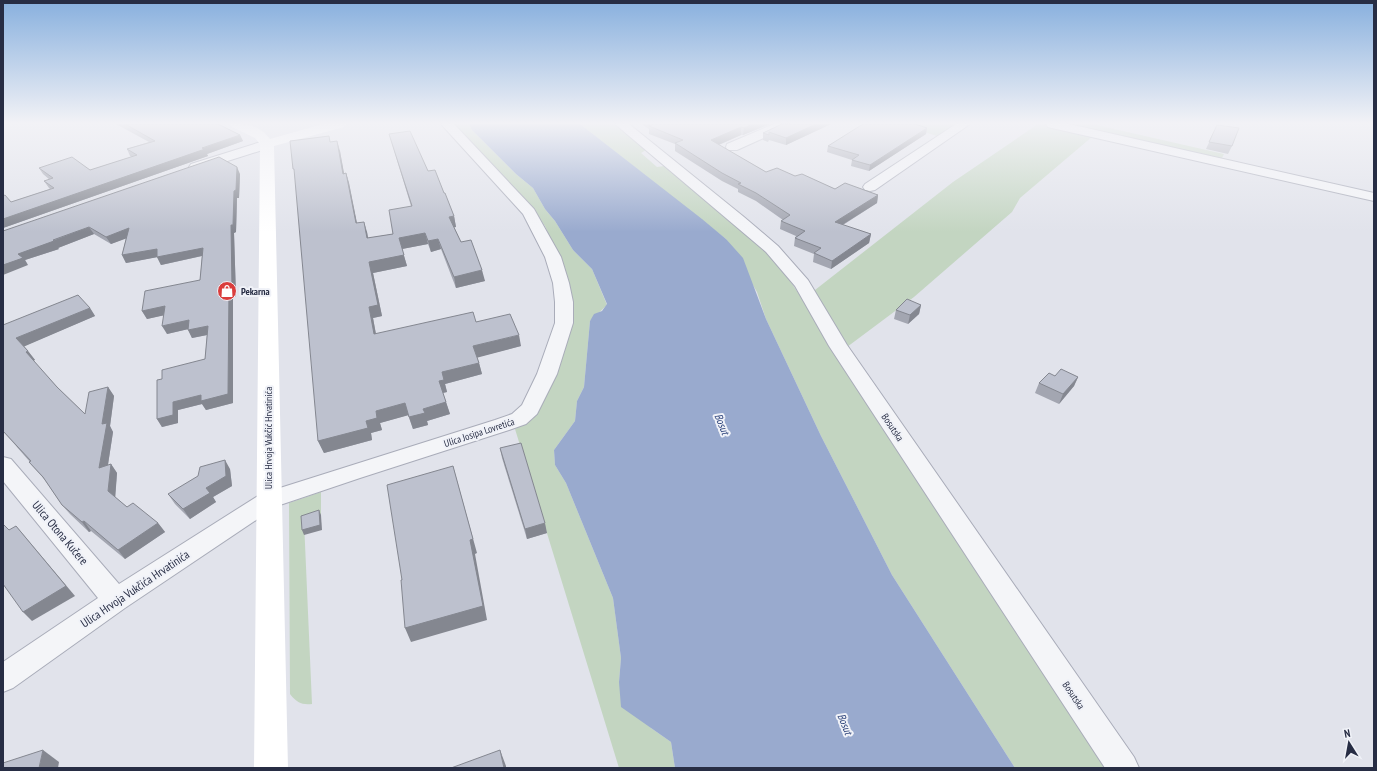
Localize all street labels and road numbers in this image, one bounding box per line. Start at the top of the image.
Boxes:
street label: Ulica Hrvoja Vukčić Hrvatinića [262,387,275,489]
street label: Bosutska [879,411,907,444]
street label: Ulica Josipa Lovretića [442,415,516,450]
street label: Ulica Otona Kučere [29,498,92,568]
street label: Ulica Hrvoja Vukčića Hrvatinića [78,547,192,631]
street label: Bosutska [1060,679,1088,712]

